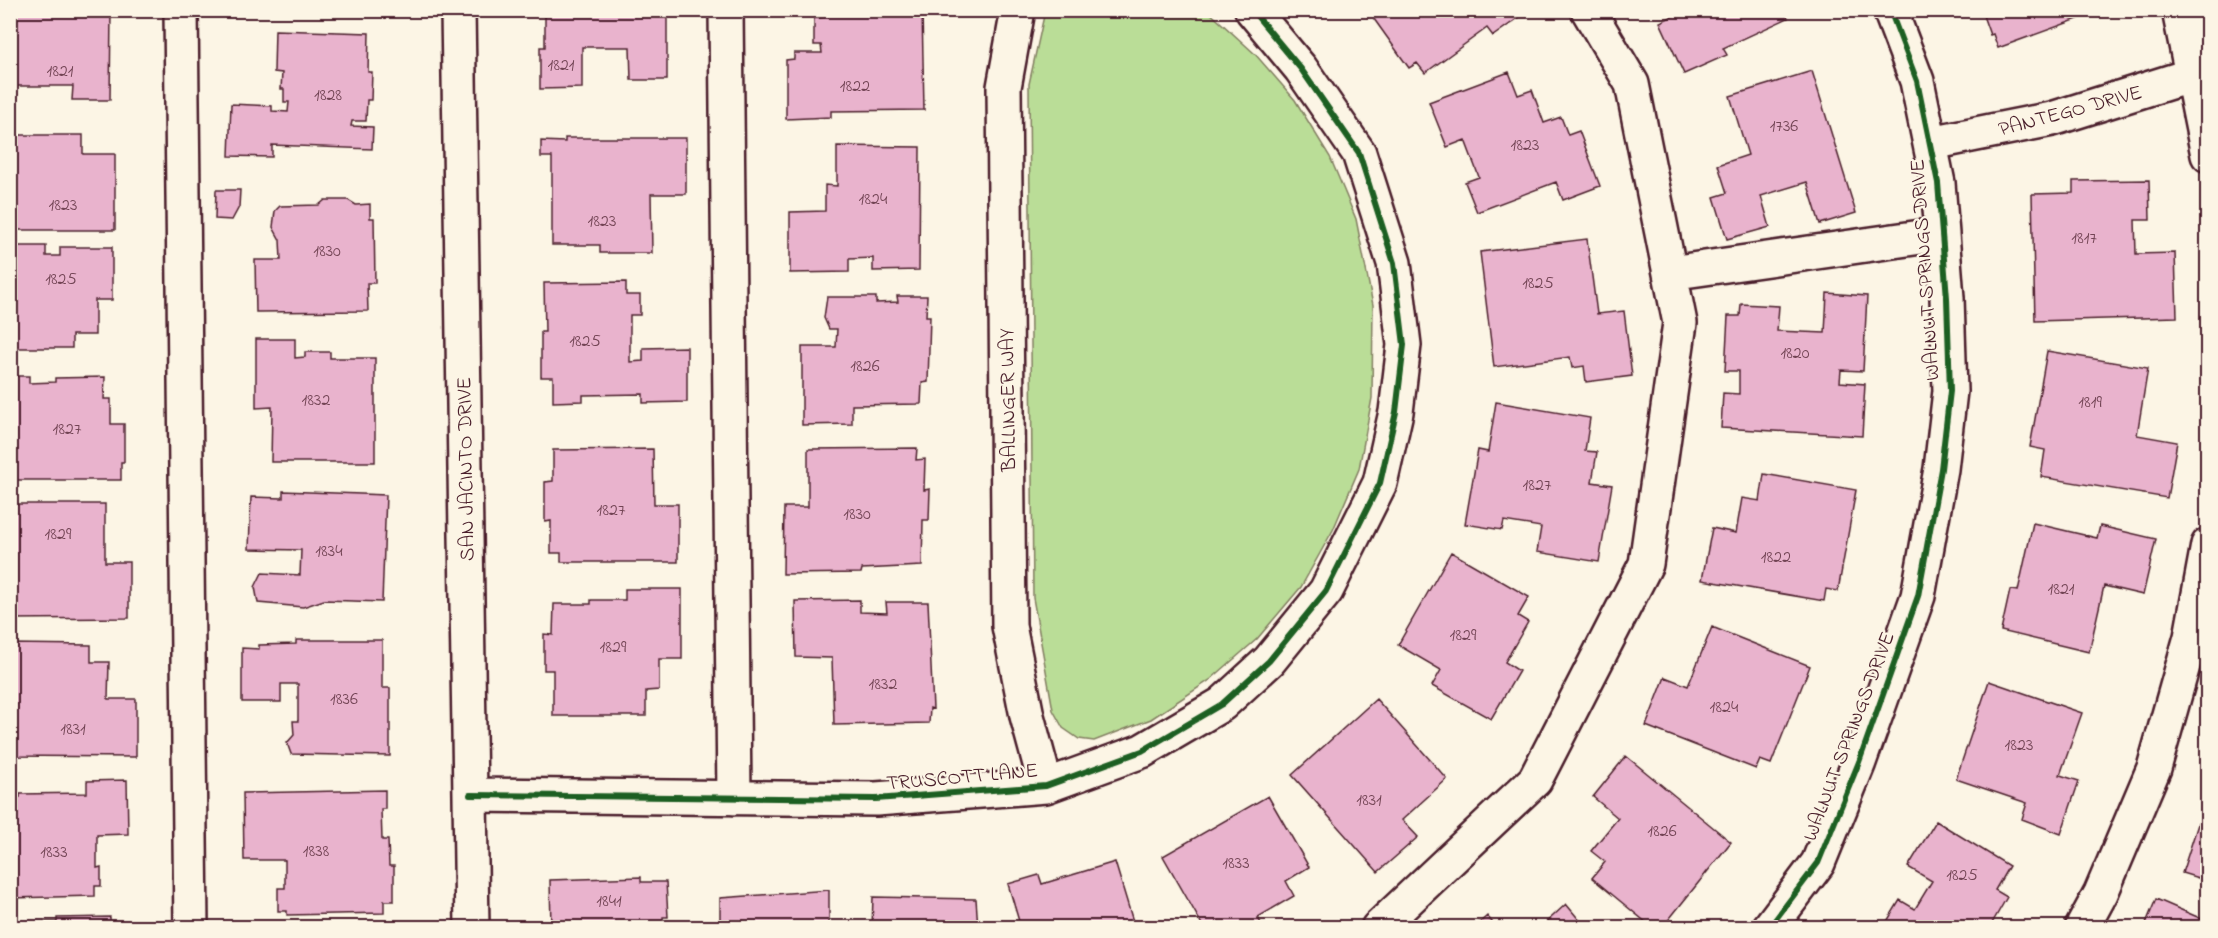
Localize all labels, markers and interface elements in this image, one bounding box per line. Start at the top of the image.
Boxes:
house number: 1821 [547,53,575,79]
house number: 1821 [46,59,74,85]
house number: 1822 [840,74,870,100]
street label: PANTEGO DRIVE [1995,78,2146,146]
house number: 1828 [314,83,342,109]
house number: 1736 [1770,114,1798,140]
house number: 1823 [1511,133,1539,159]
street label: WALNUT SPRINGS DRIVE [1903,158,1949,382]
house number: 1824 [859,187,888,213]
house number: 1823 [49,193,77,219]
house number: 1823 [588,209,616,235]
house number: 1817 [2071,226,2097,252]
house number: 1830 [313,239,341,265]
house number: 1825 [45,267,77,293]
house number: 1825 [1522,271,1554,297]
street label: BALLINGER WAY [993,328,1025,473]
house number: 1825 [569,329,601,355]
house number: 1820 [1780,341,1810,367]
house number: 1826 [850,354,880,380]
street label: SAN JACINTO DRIVE [450,377,484,561]
house number: 1832 [302,388,330,414]
house number: 1819 [2078,390,2102,416]
house number: 1827 [53,417,82,443]
house number: 1827 [1523,473,1552,499]
house number: 1827 [597,498,626,524]
house number: 1830 [843,502,871,528]
house number: 1829 [45,522,72,548]
house number: 1834 [315,539,343,565]
house number: 1822 [1761,545,1791,571]
house number: 1821 [2047,577,2075,603]
house number: 1829 [1450,623,1477,649]
street label: WALNUT SPRINGS DRIVE [1796,628,1904,846]
house number: 1829 [600,635,627,661]
house number: 1832 [869,672,897,698]
house number: 1836 [330,687,358,713]
house number: 1824 [1710,695,1739,721]
house number: 1831 [60,717,86,743]
house number: 1823 [2005,733,2033,759]
street label: TRUSCOTT LANE [885,756,1039,800]
house number: 1831 [1356,788,1382,814]
house number: 1826 [1647,819,1677,845]
house number: 1838 [303,839,330,865]
house number: 1833 [40,840,68,866]
house number: 1833 [1222,851,1250,877]
house number: 1825 [1946,863,1978,889]
house number: 1841 [596,889,622,915]

